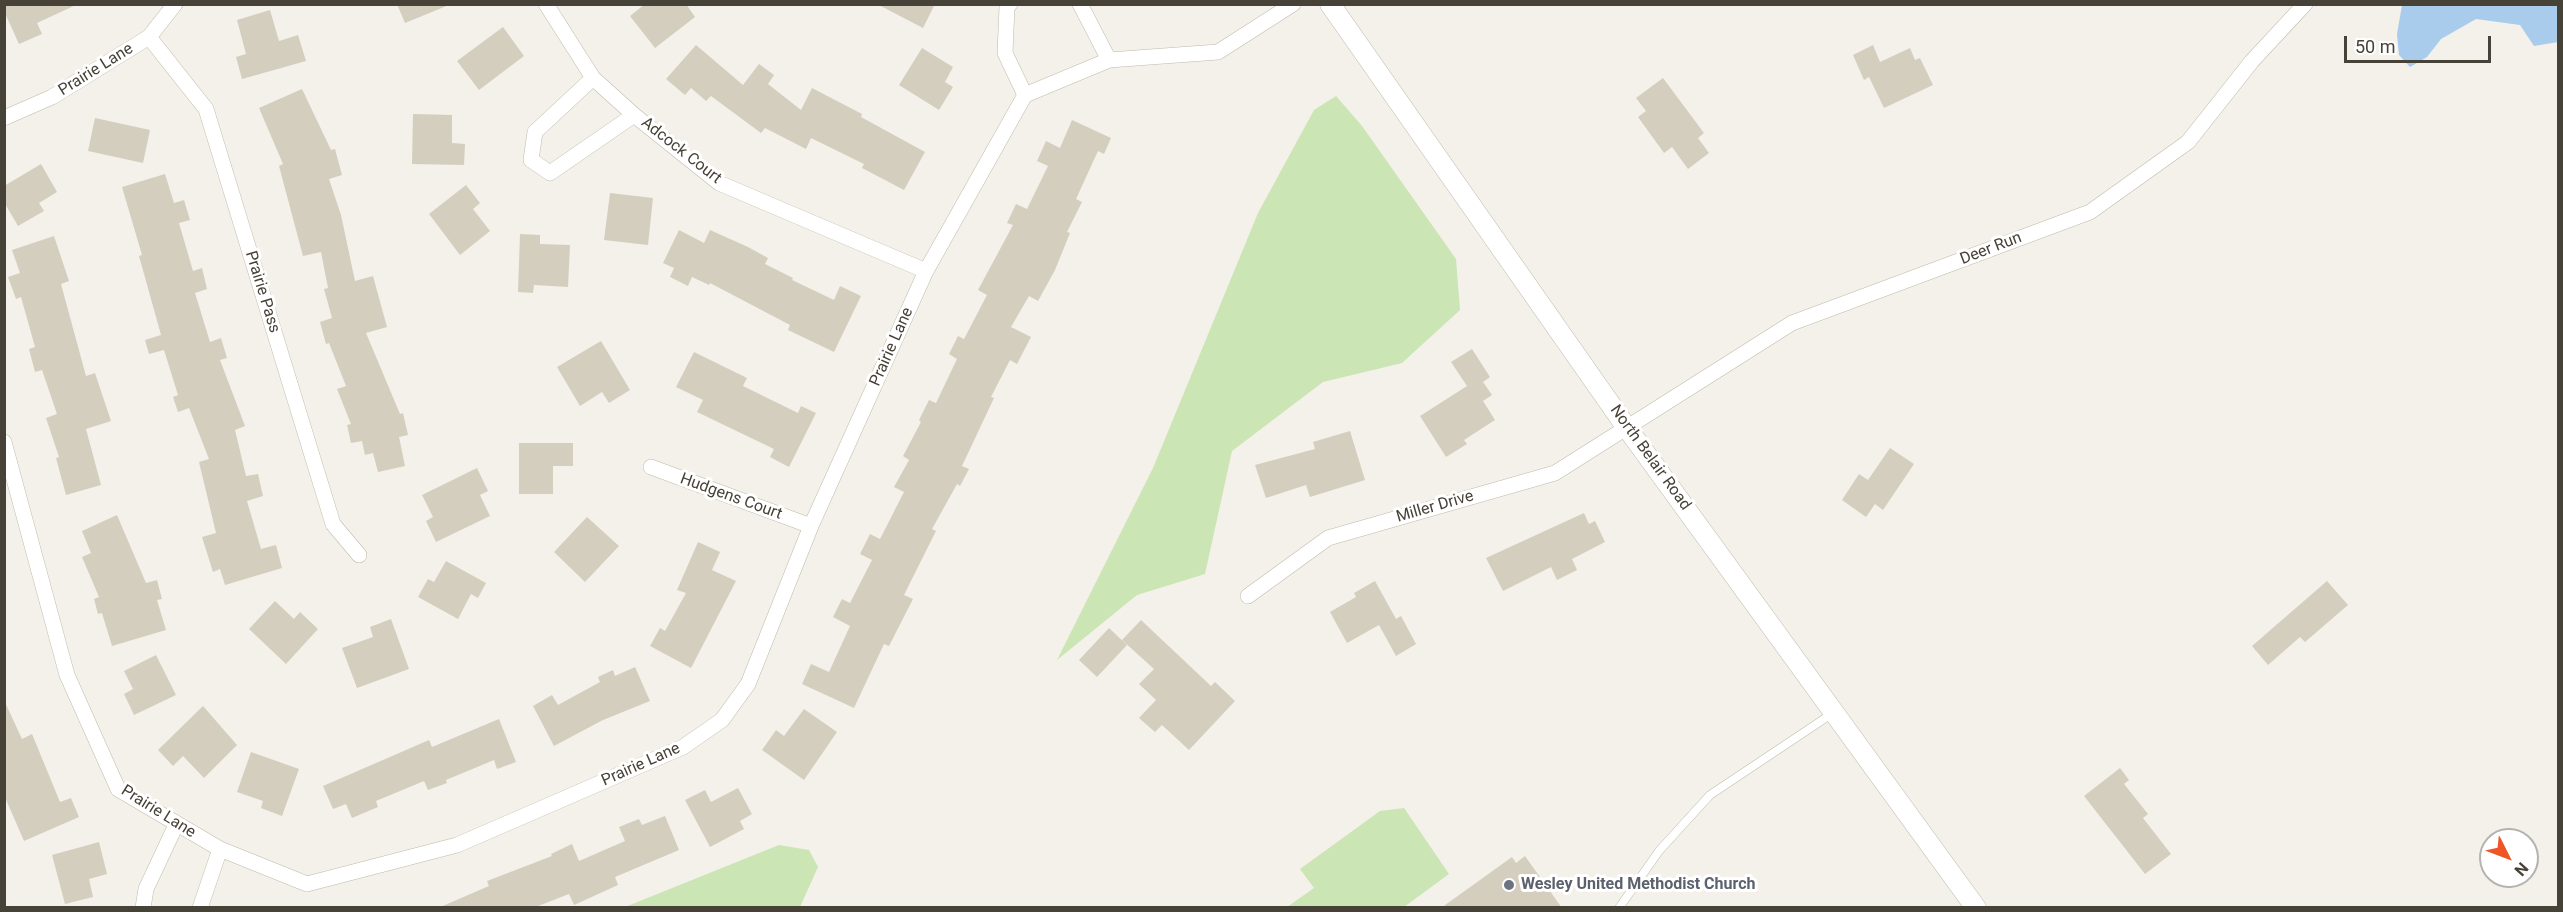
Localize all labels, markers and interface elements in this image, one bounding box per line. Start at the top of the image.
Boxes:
scale bar [2347,24,2494,62]
text: 50 m [2355,36,2395,57]
street label: Prairie Lane [55,40,137,100]
street label: Adcock Court [637,114,725,188]
street label: Deer Run [1958,229,2024,269]
street label: Prairie Pass [240,249,284,335]
street label: Prairie Lane [866,305,918,389]
street label: North Belair Road [1605,402,1695,514]
street label: Hudgens Court [677,470,785,524]
street label: Miller Drive [1394,487,1476,527]
street label: Prairie Lane [599,739,683,791]
street label: Prairie Lane [117,782,199,842]
north arrow [2479,828,2539,888]
text: N [2510,858,2532,880]
place label: Wesley United Methodist Church [1521,875,1756,895]
marker: Wesley United Methodist Church [1502,878,1516,892]

